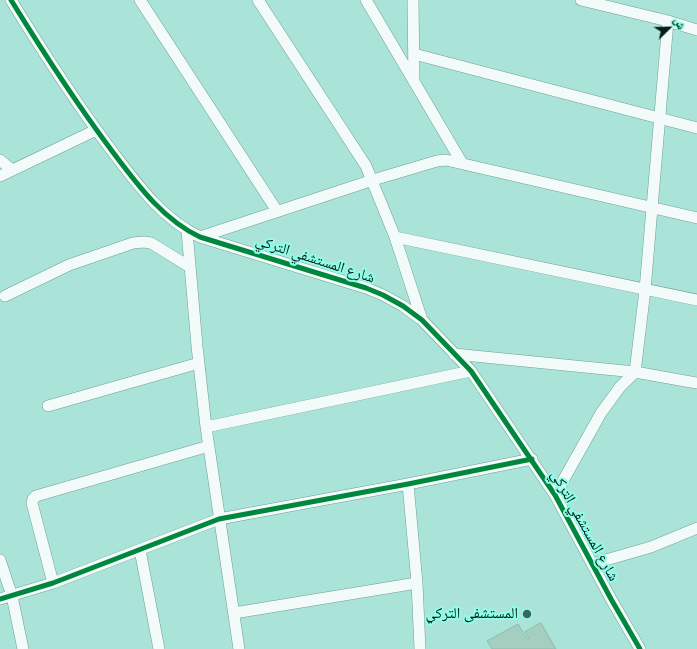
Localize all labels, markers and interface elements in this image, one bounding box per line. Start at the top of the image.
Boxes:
north arrow [649,8,689,48]
text: ش [670,15,690,32]
street label: شارع المستشفي التركي [253,232,377,288]
street label: شارع المستشفي التركي [546,467,622,585]
place label: المستشفى التركي [426,605,518,623]
marker: المستشفى التركي [521,608,533,620]

